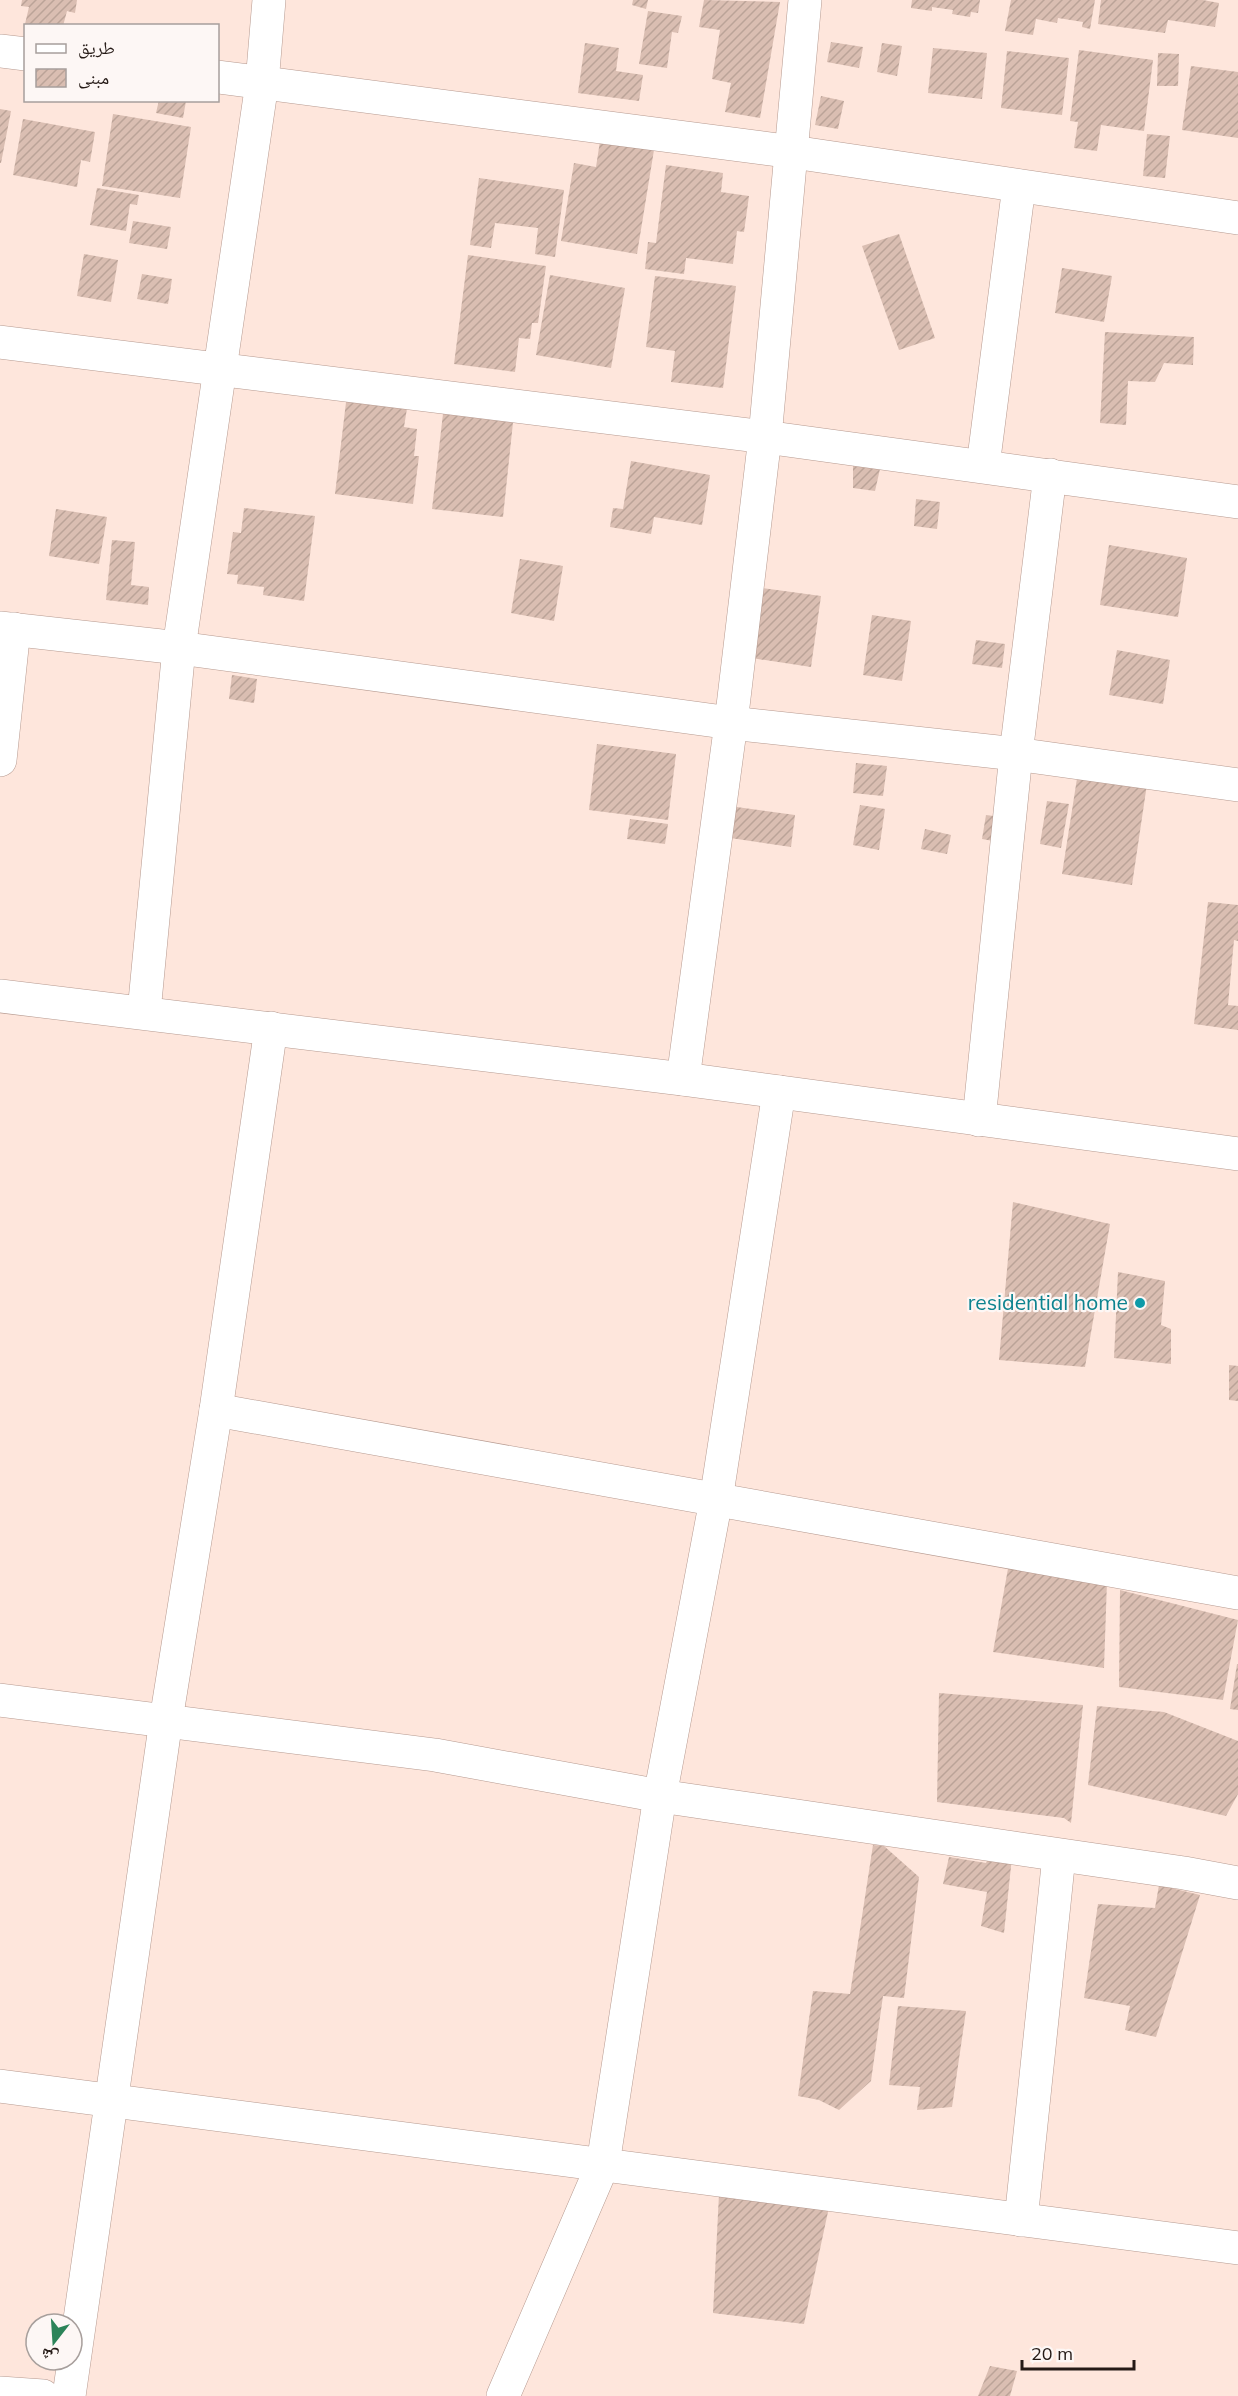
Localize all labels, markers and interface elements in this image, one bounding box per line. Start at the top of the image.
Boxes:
legend [24,24,219,102]
text: طريق [78,36,115,59]
text: مبنى [78,66,109,89]
place label: residential home [968,1289,1128,1315]
marker: residential home [1133,1296,1147,1310]
north arrow [24,2312,84,2372]
scale bar [1022,2333,1134,2371]
text: 20 m [1031,2342,1073,2365]
text: ش [39,2344,61,2368]

